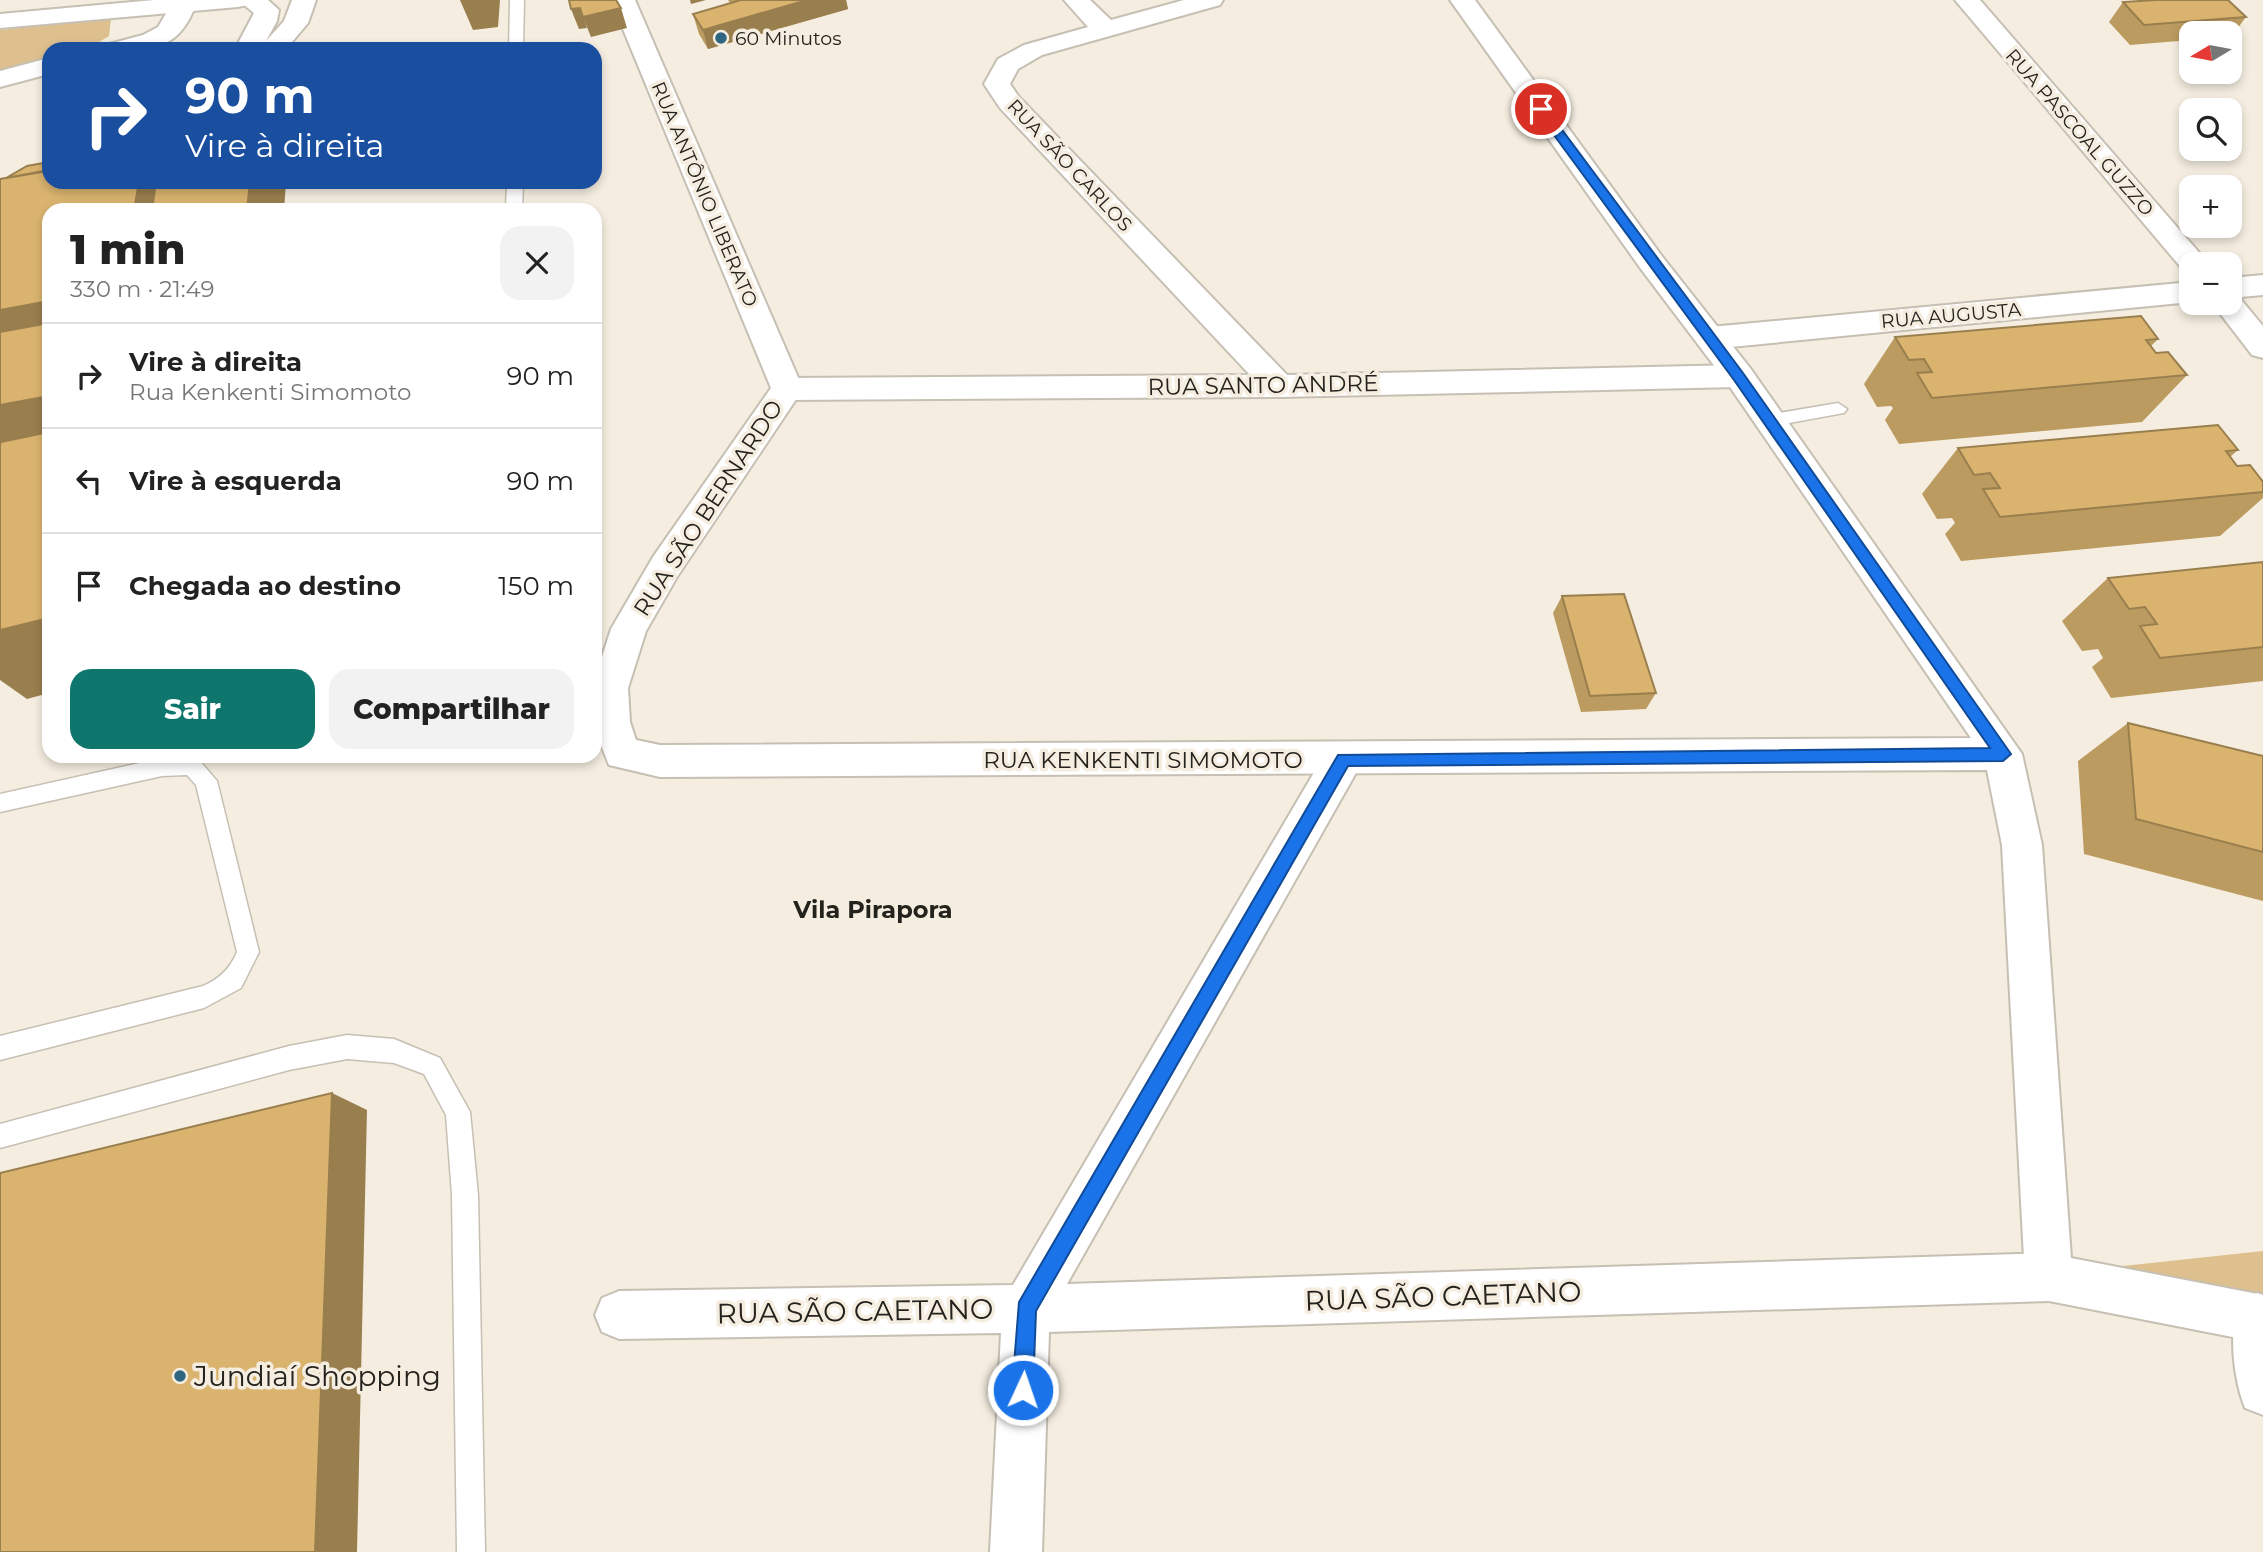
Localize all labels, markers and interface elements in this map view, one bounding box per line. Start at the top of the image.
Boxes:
north arrow [2179,21,2242,84]
map controls [2179,21,2242,315]
place label: 60 Minutos [735,27,842,50]
marker: 60 Minutos [713,30,729,46]
street label: RUA PASCOAL GUZZO [2001,44,2158,221]
text: 90 m [185,66,315,125]
icon: right [70,70,161,161]
street label: RUA ANTÔNIO LIBERATO [647,78,762,310]
pin [1511,79,1571,139]
icon: arrive [1522,90,1560,128]
street label: RUA SÃO CARLOS [1003,95,1137,236]
button: search [2179,98,2242,161]
text: Vire à direita [185,126,384,165]
button: + [2179,175,2242,238]
text: 1 min [70,223,186,275]
button: close [500,226,574,300]
button: − [2179,252,2242,315]
text: 330 m · 21:49 [70,275,215,303]
street label: RUA AUGUSTA [1880,298,2022,333]
text: Vire à direita [129,346,302,378]
icon: right [70,357,108,395]
text: 90 m [507,360,574,392]
street label: RUA SANTO ANDRÉ [1147,369,1379,401]
text: Rua Kenkenti Simomoto [129,378,412,406]
street label: RUA SÃO BERNARDO [628,395,788,621]
icon: left [70,462,108,500]
text: Vire à esquerda [129,465,342,497]
text: 90 m [507,465,574,497]
icon: arrive [70,567,108,605]
text: Chegada ao destino [129,570,401,602]
text: 150 m [498,570,574,602]
button: Sair [70,669,315,749]
button: Compartilhar [329,669,574,749]
street label: RUA KENKENTI SIMOMOTO [983,746,1303,774]
district label: Vila Pirapora [792,895,953,924]
street label: RUA SÃO CAETANO [1304,1274,1582,1318]
street label: RUA SÃO CAETANO [716,1292,994,1330]
position arrow [986,1353,1060,1427]
place label: Jundiaí Shopping [193,1359,441,1393]
marker: Jundiaí Shopping [172,1368,188,1384]

